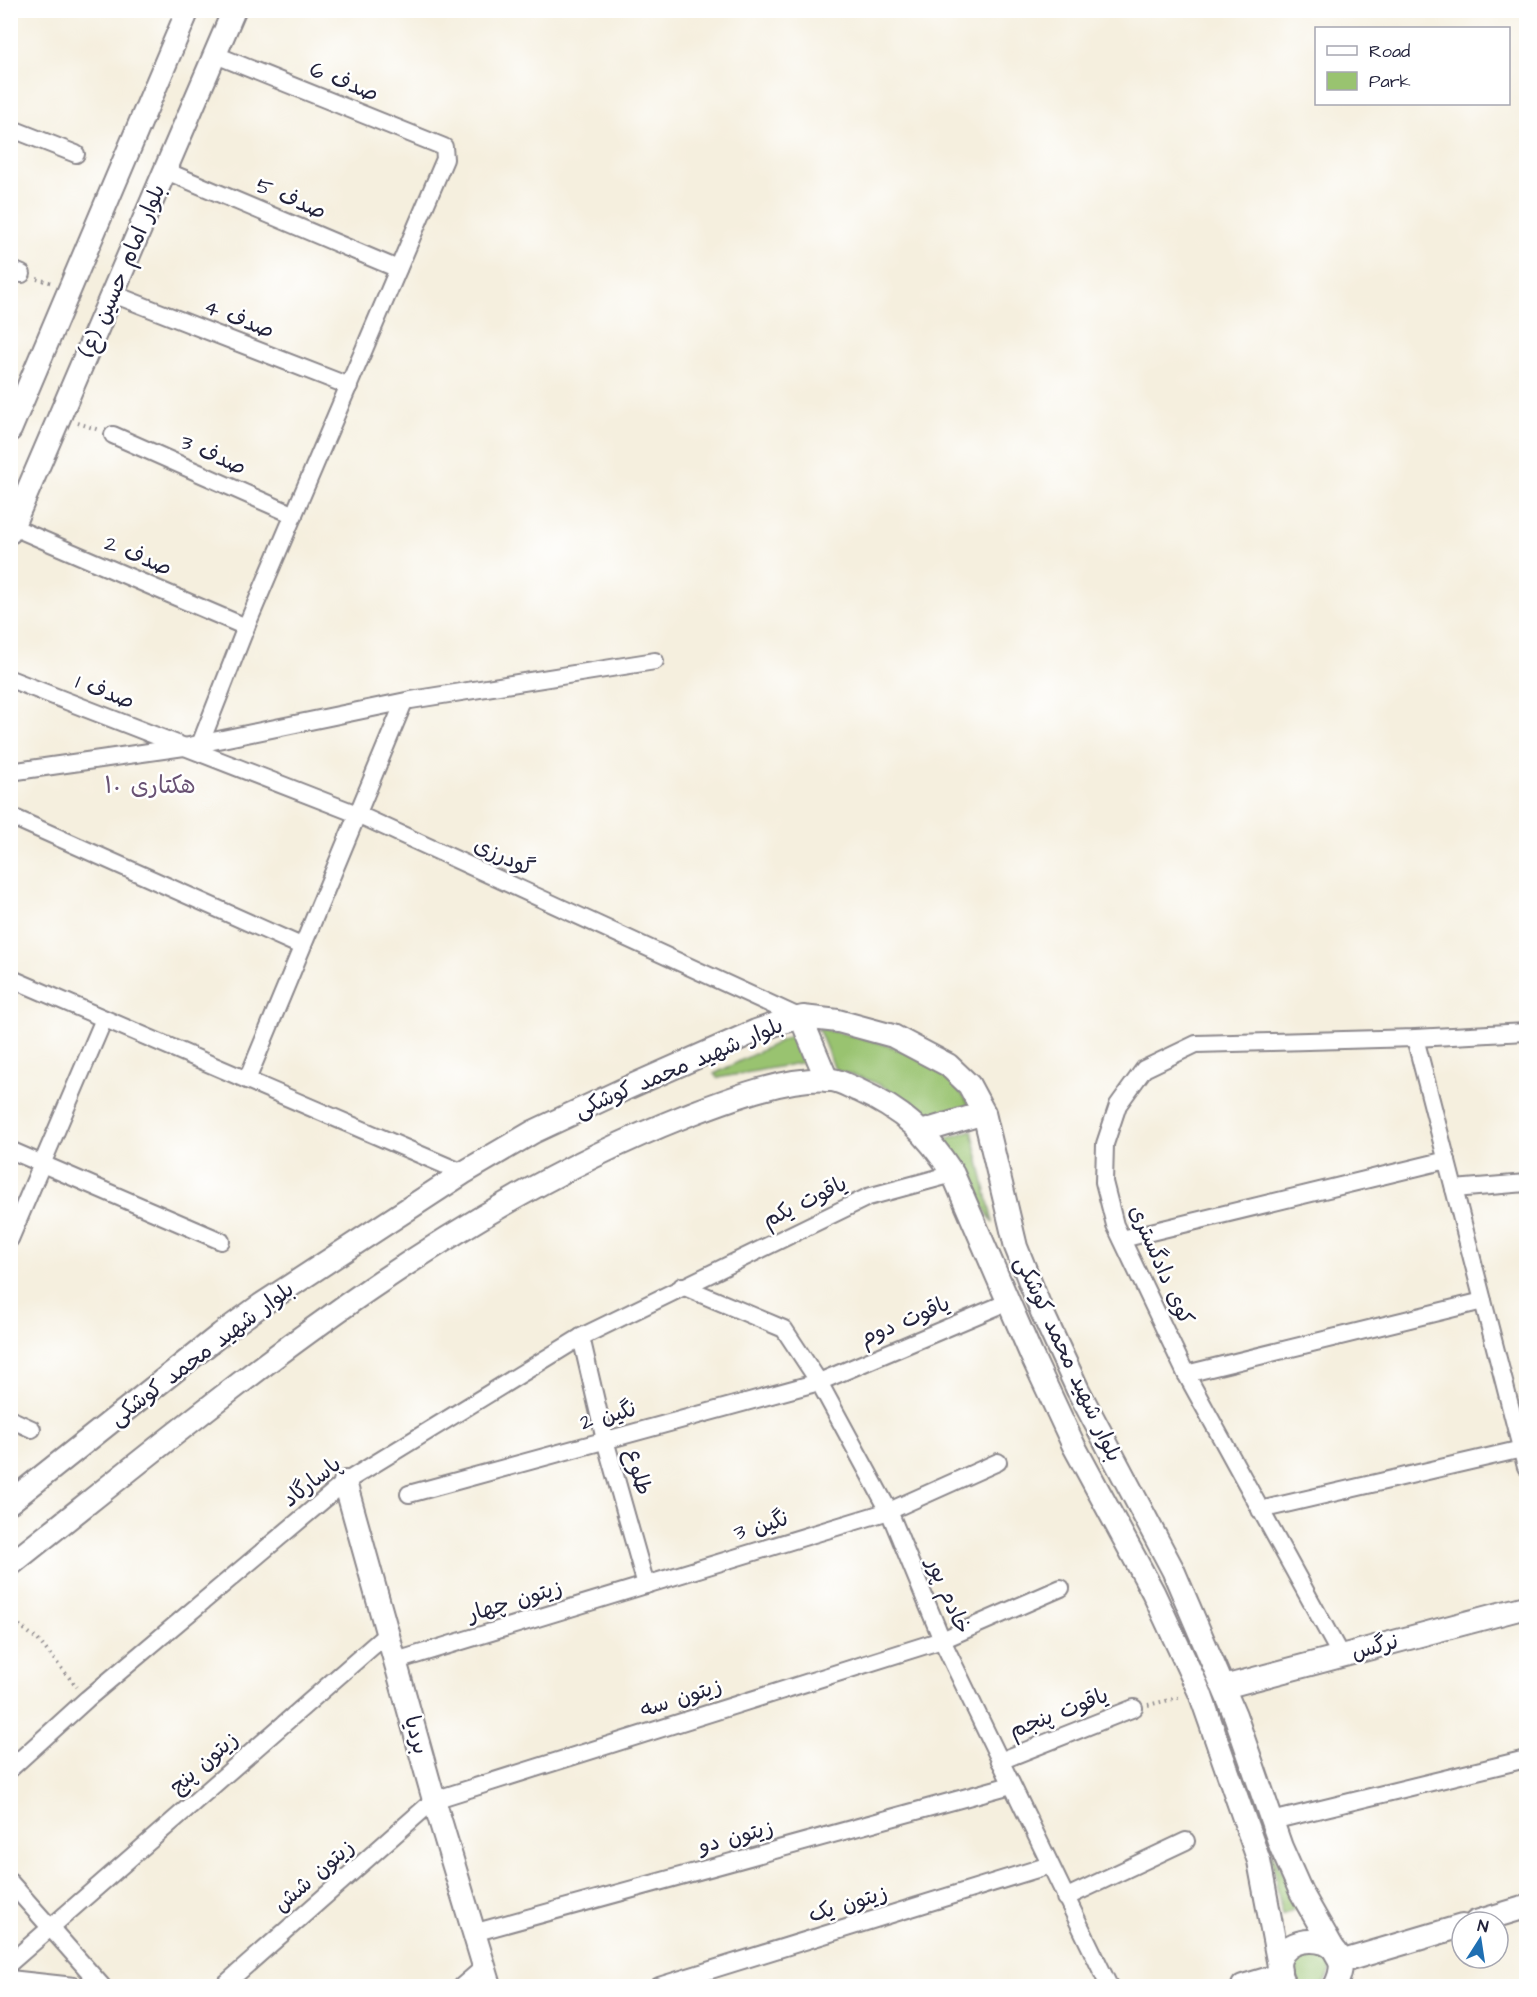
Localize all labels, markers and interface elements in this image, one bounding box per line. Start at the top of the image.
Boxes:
legend [1315,27,1510,105]
text: Road [1369,39,1410,64]
street label: صدف 6 [305,54,383,110]
text: Park [1369,69,1411,94]
street label: صدف 5 [251,170,331,228]
street label: بلوار امام حسین (ع) [72,179,174,363]
street label: صدف 4 [199,291,279,347]
street label: صدف 3 [175,427,251,483]
street label: صدف 2 [99,528,177,584]
street label: صدف 1 [71,667,139,717]
district label: ۱۰ هکتاری [104,769,196,803]
street label: گودرزی [469,830,539,884]
street label: بلوار شهید محمد کوشکی [570,1010,788,1126]
street label: یاقوت یکم [757,1168,853,1236]
street label: کوی دادگستری [1121,1200,1201,1330]
street label: بلوار شهید محمد کوشکی [1007,1251,1129,1467]
street label: بلوار شهید محمد کوشکی [103,1274,301,1434]
street label: یاقوت دوم [855,1288,955,1355]
street label: نگین 2 [576,1394,640,1438]
street label: طلوع [617,1445,659,1499]
street label: پاسارگاد [276,1449,348,1515]
street label: نگین 3 [730,1503,792,1549]
street label: خادم پور [916,1551,978,1639]
street label: زیتون چهار [462,1572,566,1631]
street label: نرگس [1348,1626,1402,1668]
street label: زیتون سه [636,1670,726,1726]
street label: یاقوت پنجم [1005,1680,1113,1746]
street label: بردیا [396,1712,436,1758]
street label: زیتون پنج [163,1724,245,1802]
street label: زیتون دو [693,1812,777,1862]
street label: زیتون شش [267,1832,361,1920]
street label: زیتون یک [805,1877,891,1931]
north arrow [1450,1910,1510,1970]
text: N [1476,1915,1490,1938]

